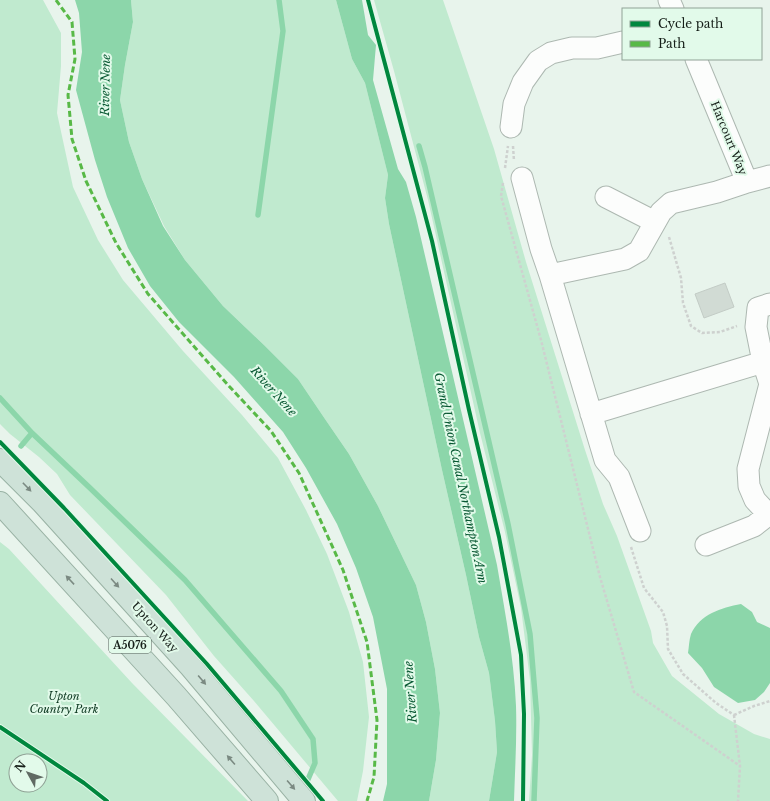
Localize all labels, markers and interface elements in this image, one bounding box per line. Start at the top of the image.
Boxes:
legend [622,8,762,60]
text: Cycle path [658,16,723,31]
text: Path [658,36,686,51]
water label: River Nene [97,53,113,117]
street label: Harcourt Way [708,99,750,177]
water label: River Nene [247,362,301,419]
water label: Grand Union Canal Northampton Arm [431,371,491,585]
one-way arrow [22,482,32,492]
one-way arrow [66,575,75,584]
one-way arrow [111,578,120,588]
street label: Upton Way [129,599,181,655]
road number: A5076 [109,637,151,653]
water label: River Nene [400,660,420,724]
one-way arrow [198,674,207,685]
park label: Upton Country Park [30,689,99,716]
north arrow [8,753,48,793]
one-way arrow [227,754,236,765]
text: N [12,758,29,775]
one-way arrow [286,780,295,790]

